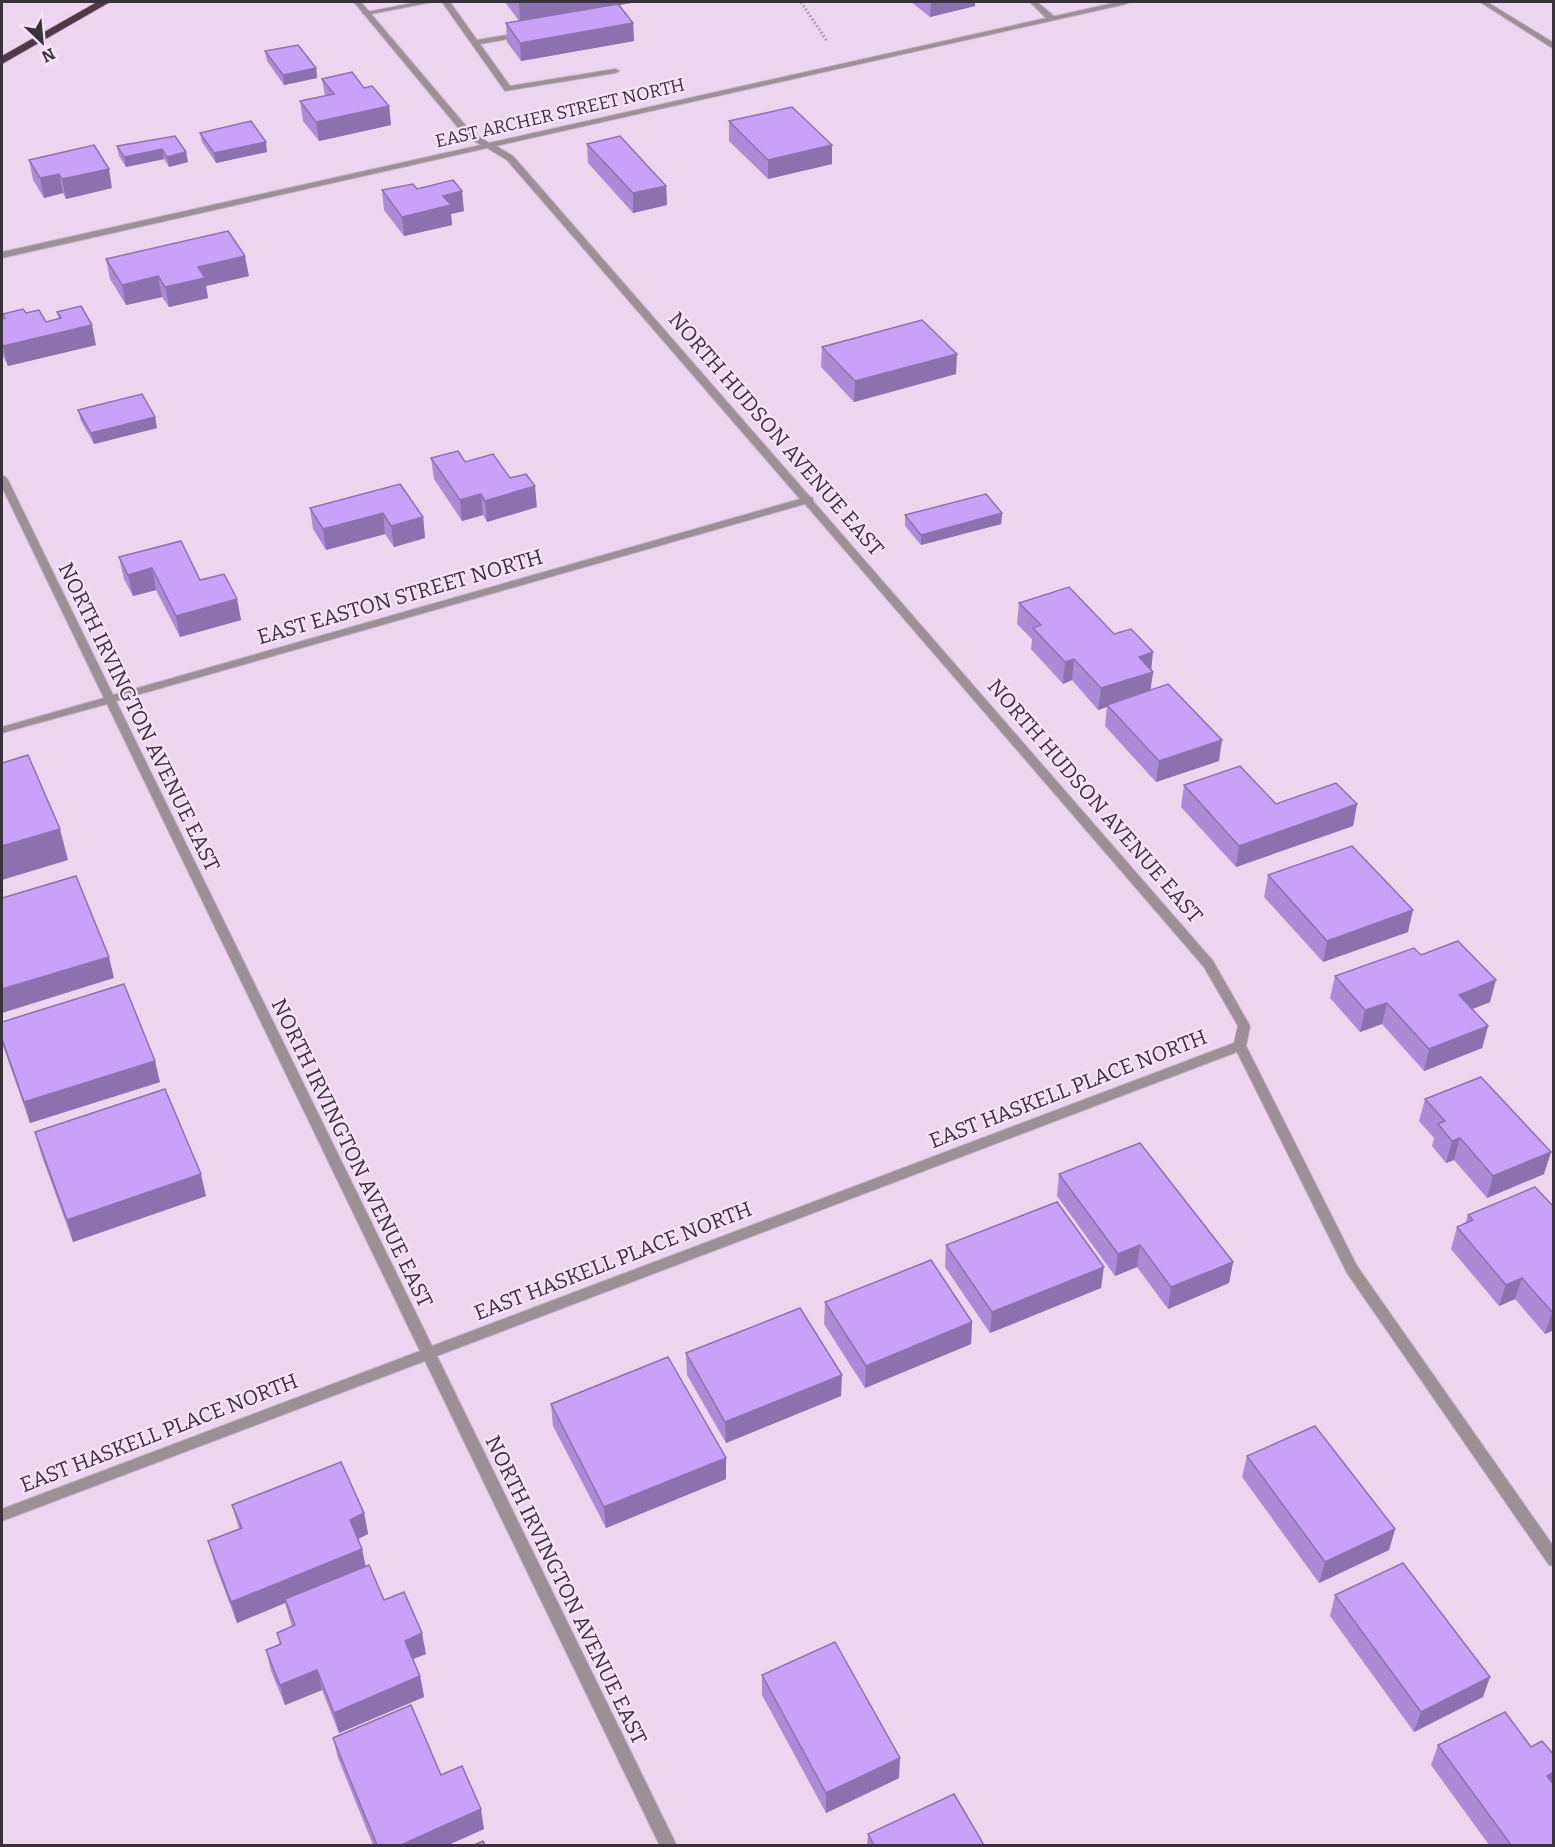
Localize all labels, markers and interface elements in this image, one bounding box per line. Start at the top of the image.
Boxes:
north arrow [12,12,72,72]
text: N [39,44,58,66]
street label: EAST ARCHER STREET NORTH [433,74,687,152]
street label: NORTH HUDSON AVENUE EAST [663,307,889,561]
street label: EAST EASTON STREET NORTH [254,544,546,650]
street label: NORTH IRVINGTON AVENUE EAST [53,558,225,876]
street label: NORTH HUDSON AVENUE EAST [982,674,1208,928]
street label: NORTH IRVINGTON AVENUE EAST [266,994,438,1312]
street label: EAST HASKELL PLACE NORTH [926,1024,1210,1154]
street label: EAST HASKELL PLACE NORTH [471,1196,755,1326]
street label: EAST HASKELL PLACE NORTH [17,1368,301,1498]
street label: NORTH IRVINGTON AVENUE EAST [480,1431,652,1749]

